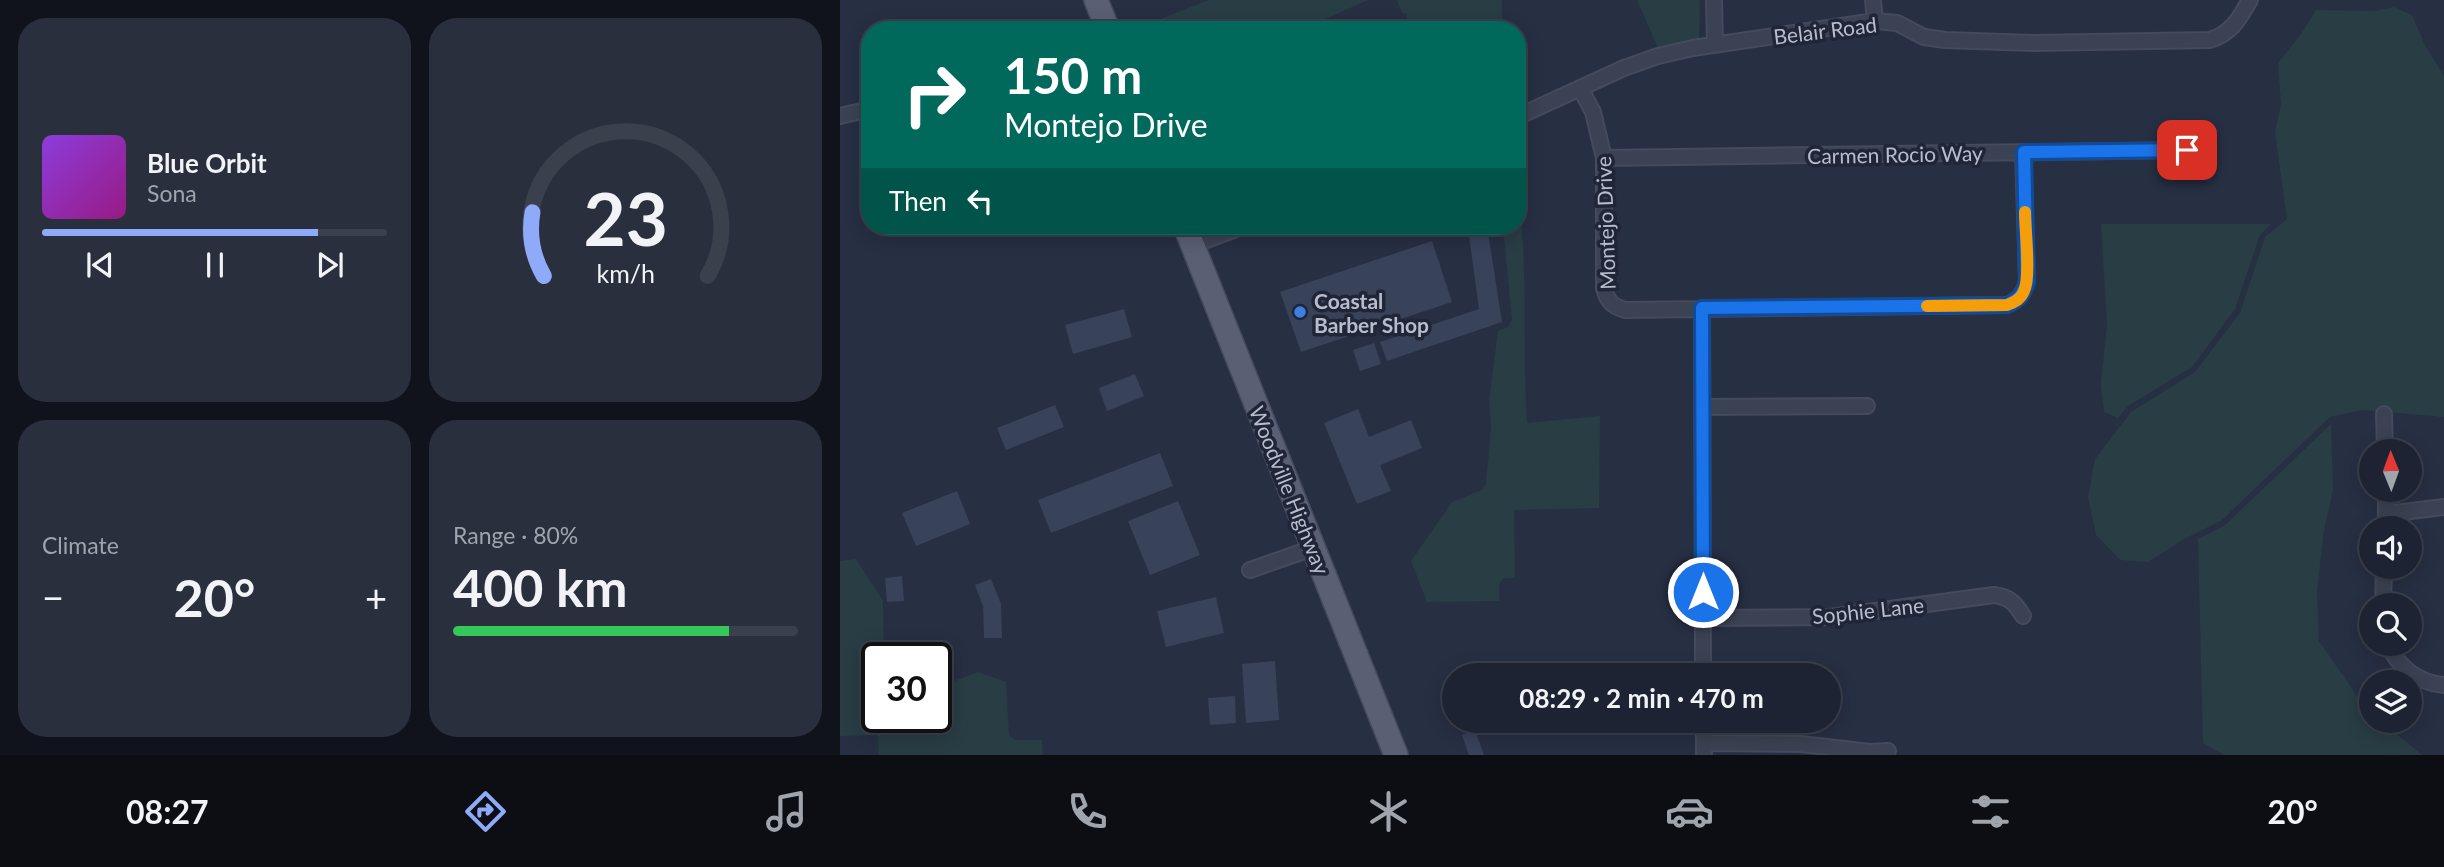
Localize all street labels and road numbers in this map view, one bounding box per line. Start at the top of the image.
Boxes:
street label: Belair Road [1772,11,1878,49]
street label: Carmen Rocio Way [1807,140,1983,168]
street label: Montejo Drive [1590,156,1620,290]
street label: Woodville Highway [1245,402,1335,578]
street label: Sophie Lane [1811,592,1925,628]

